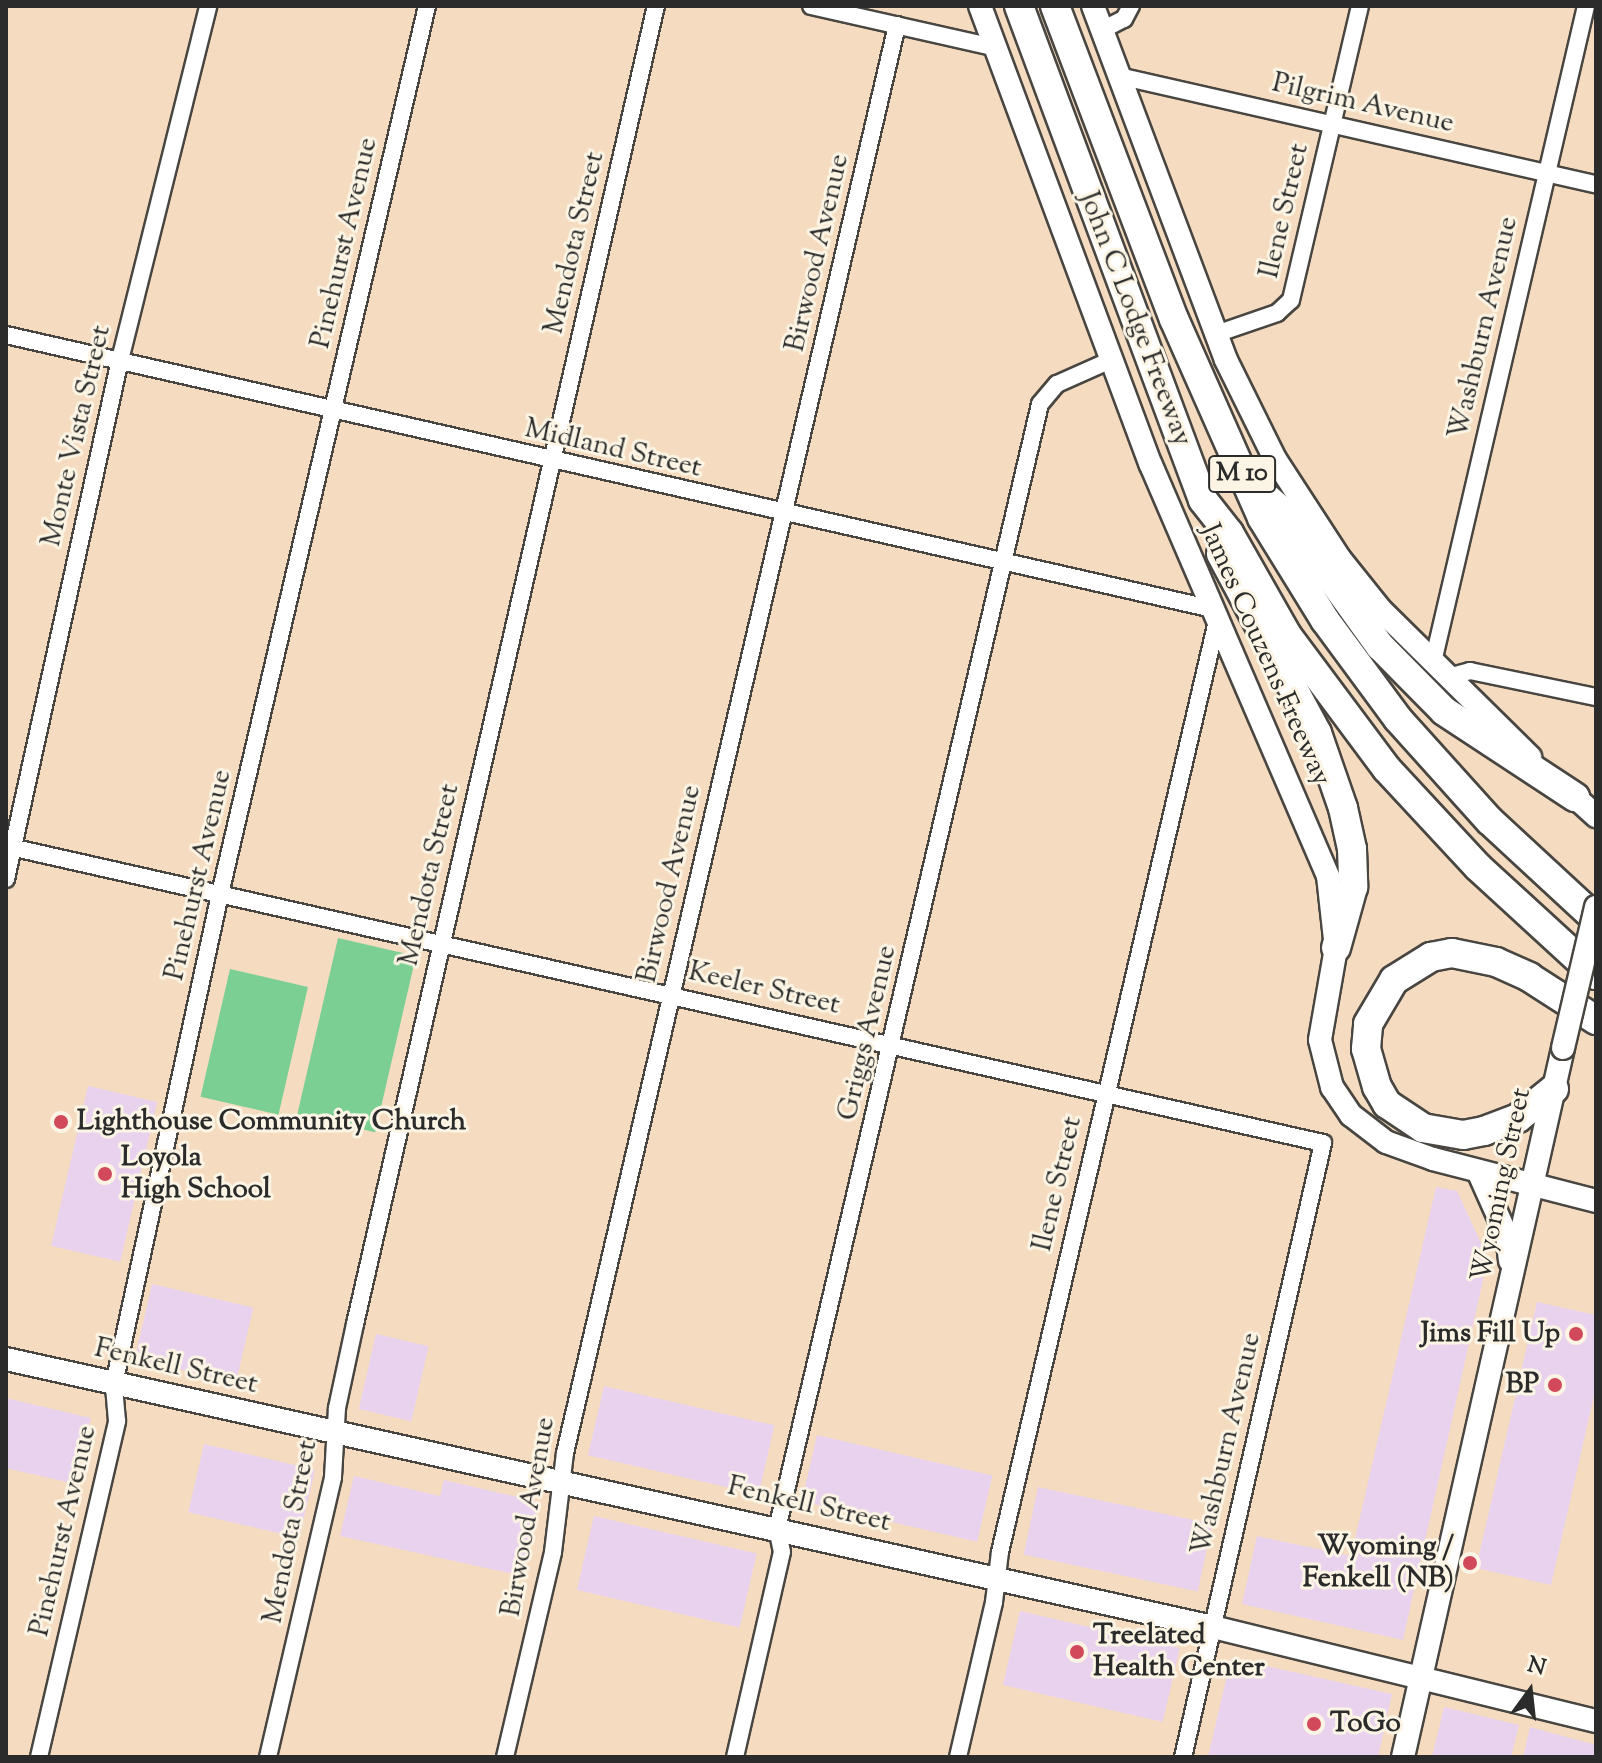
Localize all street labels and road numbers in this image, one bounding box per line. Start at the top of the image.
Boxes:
street label: Pilgrim Avenue [1269,67,1457,141]
street label: Pinehurst Avenue [304,134,386,352]
street label: Ilene Street [1253,140,1317,282]
street label: Mendota Street [538,149,612,337]
street label: Birwood Avenue [779,151,857,355]
street label: John C Lodge Freeway [1071,187,1199,451]
street label: Washburn Avenue [1442,213,1526,443]
street label: Monte Vista Street [35,322,119,550]
street label: Midland Street [521,412,705,486]
road number: M 10 [1208,452,1276,496]
street label: James Couzens Freeway [1192,519,1338,791]
street label: Pinehurst Avenue [158,766,240,984]
street label: Mendota Street [393,781,467,969]
street label: Birwood Avenue [631,782,709,986]
street label: Griggs Avenue [832,942,904,1124]
street label: Keeler Street [685,955,843,1023]
street label: Wyoming Street [1465,1085,1539,1285]
street label: Ilene Street [1026,1113,1090,1255]
street label: Washburn Avenue [1185,1329,1269,1559]
street label: Fenkell Street [91,1332,261,1402]
street label: Birwood Avenue [495,1415,563,1619]
street label: Pinehurst Avenue [23,1422,105,1640]
street label: Mendota Street [257,1437,325,1627]
street label: Fenkell Street [724,1470,894,1540]

